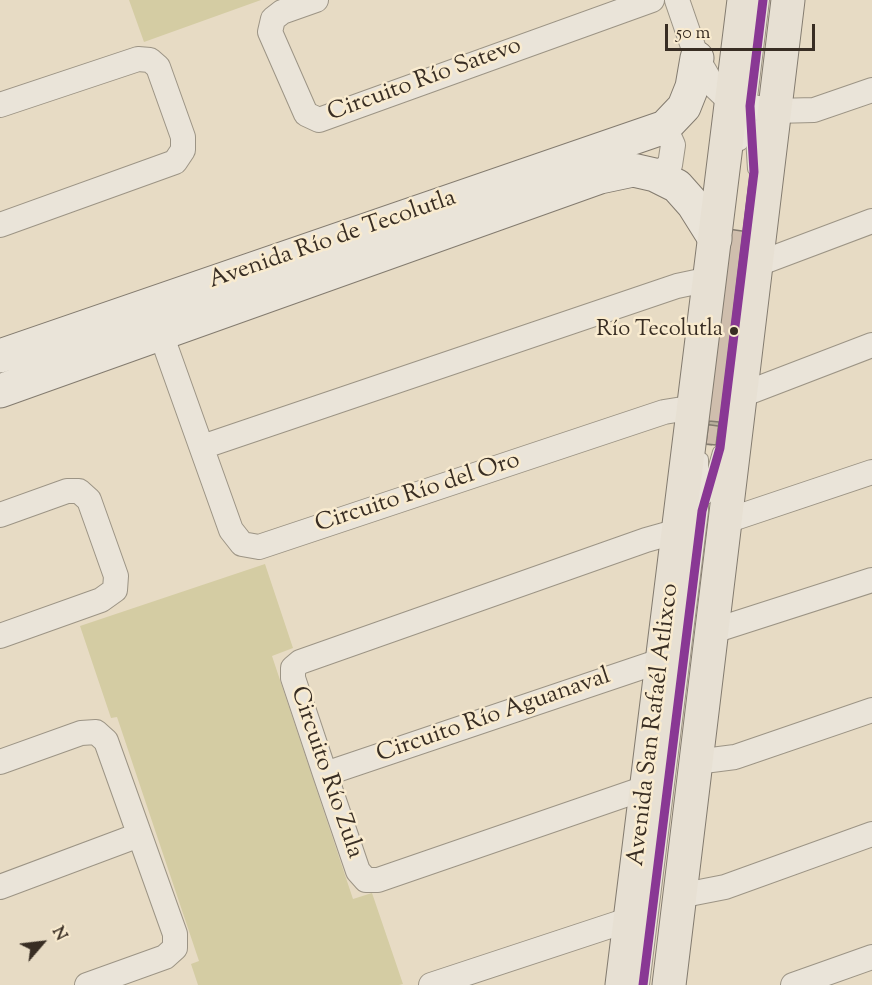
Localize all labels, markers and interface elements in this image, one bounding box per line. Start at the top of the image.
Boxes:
scale bar [668,12,818,50]
text: 50 m [676,21,710,47]
street label: Circuito Río Satevo [324,33,526,129]
street label: Avenida Río de Tecolutla [206,185,460,297]
place label: Río Tecolutla [596,318,723,344]
marker: Río Tecolutla [728,325,740,337]
street label: Circuito Río del Oro [312,447,524,541]
street label: Avenida San Rafaél Atlixco [623,582,687,868]
street label: Circuito Río Aguanaval [373,663,615,771]
street label: Circuito Río Zula [282,683,368,863]
north arrow [12,913,72,973]
text: N [45,923,71,945]

